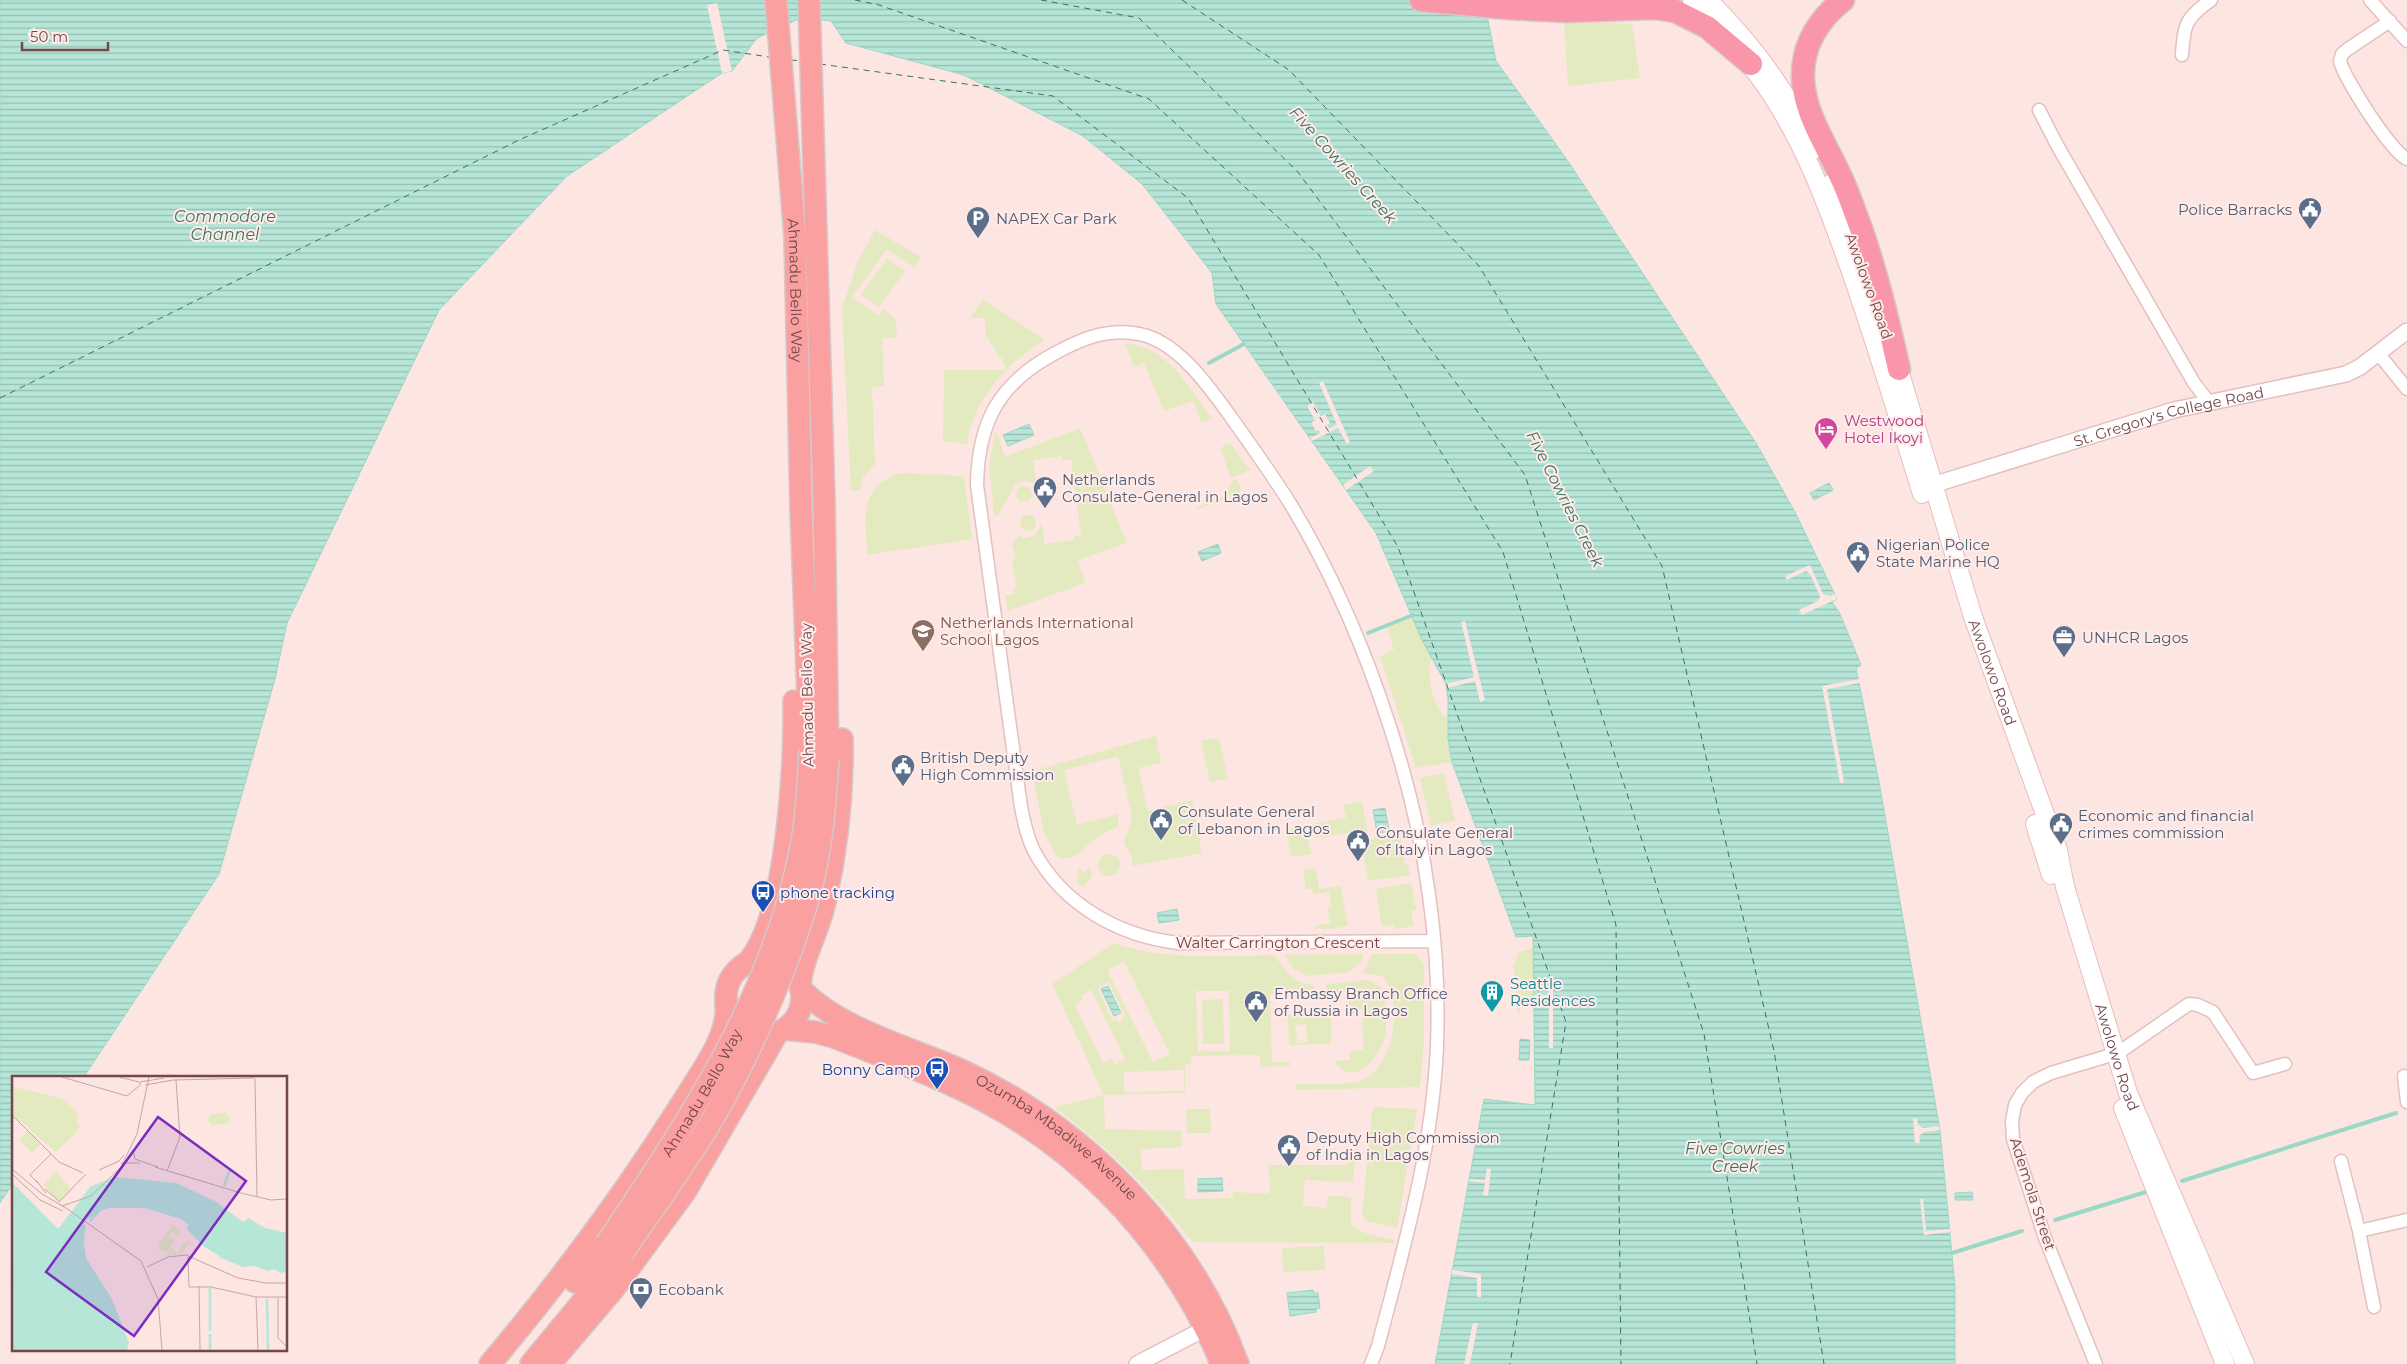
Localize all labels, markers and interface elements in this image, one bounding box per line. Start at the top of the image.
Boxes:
scale bar [22,20,109,52]
text: 50 m [30,27,68,46]
water label: Five Cowries Creek [1286,103,1401,228]
public building icon: Police Barracks [2297,196,2323,230]
place label: Police Barracks [2178,200,2292,219]
parking icon: NAPEX Car Park [965,205,991,239]
water label: Commodore Channel [174,207,276,244]
place label: NAPEX Car Park [996,209,1117,228]
street label: Ahmadu Bello Way [784,217,807,363]
street label: Awolowo Road [1841,230,1897,342]
street label: St. Gregory's College Road [2071,382,2265,450]
place label: Westwood Hotel Ikoyi [1844,411,1924,447]
hotel icon: Westwood Hotel Ikoyi [1813,416,1839,450]
water label: Five Cowries Creek [1522,428,1608,572]
place label: Netherlands Consulate-General in Lagos [1062,470,1268,506]
public building icon: Netherlands Consulate-General in Lagos [1032,475,1058,509]
place label: Nigerian Police State Marine HQ [1876,535,2000,571]
public building icon: Nigerian Police State Marine HQ [1845,540,1871,574]
place label: Netherlands International School Lagos [940,613,1134,649]
street label: Awolowo Road [1965,616,2021,728]
school or university icon: Netherlands International School Lagos [910,618,936,652]
street label: Ahmadu Bello Way [796,622,818,767]
office icon: UNHCR Lagos [2051,624,2077,658]
place label: UNHCR Lagos [2082,628,2188,647]
place label: British Deputy High Commission [920,748,1054,784]
public building icon: British Deputy High Commission [890,753,916,787]
place label: Consulate General of Lebanon in Lagos [1178,802,1330,838]
place label: Economic and financial crimes commission [2078,806,2254,842]
public building icon: Consulate General of Lebanon in Lagos [1148,807,1174,841]
public building icon: Economic and financial crimes commission [2048,811,2074,845]
place label: Consulate General of Italy in Lagos [1376,823,1513,859]
public building icon: Consulate General of Italy in Lagos [1345,828,1371,862]
bus stop icon: phone tracking [750,879,776,913]
place label: phone tracking [780,883,895,902]
street label: Walter Carrington Crescent [1176,933,1380,952]
place label: Seattle Residences [1510,974,1595,1010]
building icon: Seattle Residences [1479,979,1505,1013]
place label: Embassy Branch Office of Russia in Lagos [1274,984,1448,1020]
public building icon: Embassy Branch Office of Russia in Lagos [1243,989,1269,1023]
street label: Awolowo Road [2092,1001,2144,1114]
street label: Ahmadu Bello Way [657,1025,746,1160]
bus stop icon: Bonny Camp [924,1056,950,1090]
place label: Bonny Camp [822,1060,920,1079]
street label: Ozumba Mbadiwe Avenue [973,1069,1142,1204]
inset map [12,1076,288,1352]
place label: Deputy High Commission of India in Lagos [1306,1128,1500,1164]
public building icon: Deputy High Commission of India in Lagos [1276,1133,1302,1167]
street label: Ademola Street [2006,1135,2060,1253]
water label: Five Cowries Creek [1685,1139,1785,1176]
bank icon: Ecobank [628,1276,654,1310]
place label: Ecobank [658,1280,724,1299]

